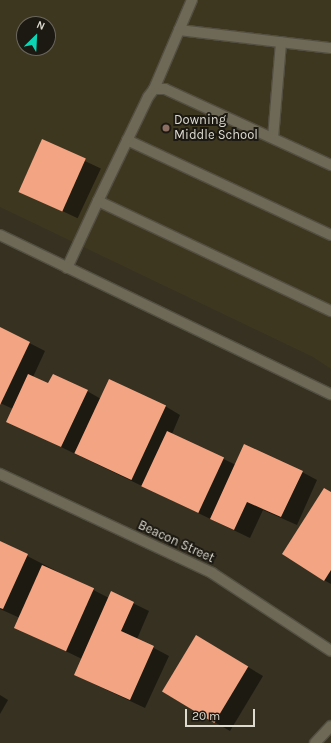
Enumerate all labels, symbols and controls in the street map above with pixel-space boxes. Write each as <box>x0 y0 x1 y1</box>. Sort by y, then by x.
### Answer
north arrow <box>16 16 56 56</box>
text: N <box>34 18 47 33</box>
place label: Downing Middle School <box>174 113 258 144</box>
marker: Downing Middle School <box>161 123 171 133</box>
street label: Beacon Street <box>135 518 217 566</box>
scale bar <box>187 701 257 727</box>
text: 20 m <box>192 709 220 723</box>

